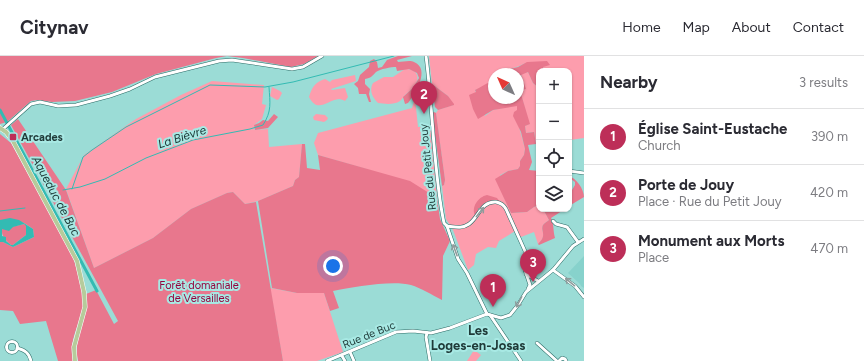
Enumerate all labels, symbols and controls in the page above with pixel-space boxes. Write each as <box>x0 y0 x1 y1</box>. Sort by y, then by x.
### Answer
text: Citynav <box>20 16 89 39</box>
text: Home <box>622 19 661 36</box>
text: Map <box>683 19 710 36</box>
text: About <box>732 19 771 36</box>
text: Contact <box>793 19 844 36</box>
north arrow <box>488 68 524 104</box>
map controls <box>536 68 572 212</box>
button: + <box>536 68 572 104</box>
text: Nearby <box>600 72 658 92</box>
text: 3 results <box>799 75 848 90</box>
pin: 2 <box>411 81 437 114</box>
button: − <box>536 104 572 140</box>
text: Église Saint-Eustache <box>638 120 787 138</box>
water label: La Bièvre <box>156 123 208 151</box>
street label: Rue du Petit Jouy <box>417 123 439 211</box>
text: 1 <box>610 129 616 144</box>
text: 390 m <box>811 129 848 144</box>
place label: Arcades <box>21 131 63 144</box>
marker: Arcades <box>8 132 18 142</box>
text: Church <box>638 138 681 153</box>
button: locate <box>536 140 572 176</box>
water label: Aqueduc de Buc <box>29 153 83 239</box>
button: layers <box>536 176 572 212</box>
text: Porte de Jouy <box>638 176 734 194</box>
text: 2 <box>609 185 617 200</box>
text: 420 m <box>810 185 848 200</box>
text: Place · Rue du Petit Jouy <box>638 194 782 209</box>
one-way arrow <box>475 206 484 217</box>
text: Monument aux Morts <box>638 232 785 250</box>
text: 3 <box>609 241 617 256</box>
text: 470 m <box>810 241 848 256</box>
one-way arrow <box>451 245 459 257</box>
pin: 3 <box>520 249 546 282</box>
text: Place <box>638 250 669 265</box>
your location <box>323 256 343 276</box>
pin: 1 <box>480 274 506 307</box>
one-way arrow <box>565 277 576 286</box>
park label: Forêt domaniale de Versailles <box>159 279 239 305</box>
one-way arrow <box>515 296 522 308</box>
street label: Rue de Buc <box>341 319 397 351</box>
district label: Les Loges-en-Josas <box>431 323 525 353</box>

